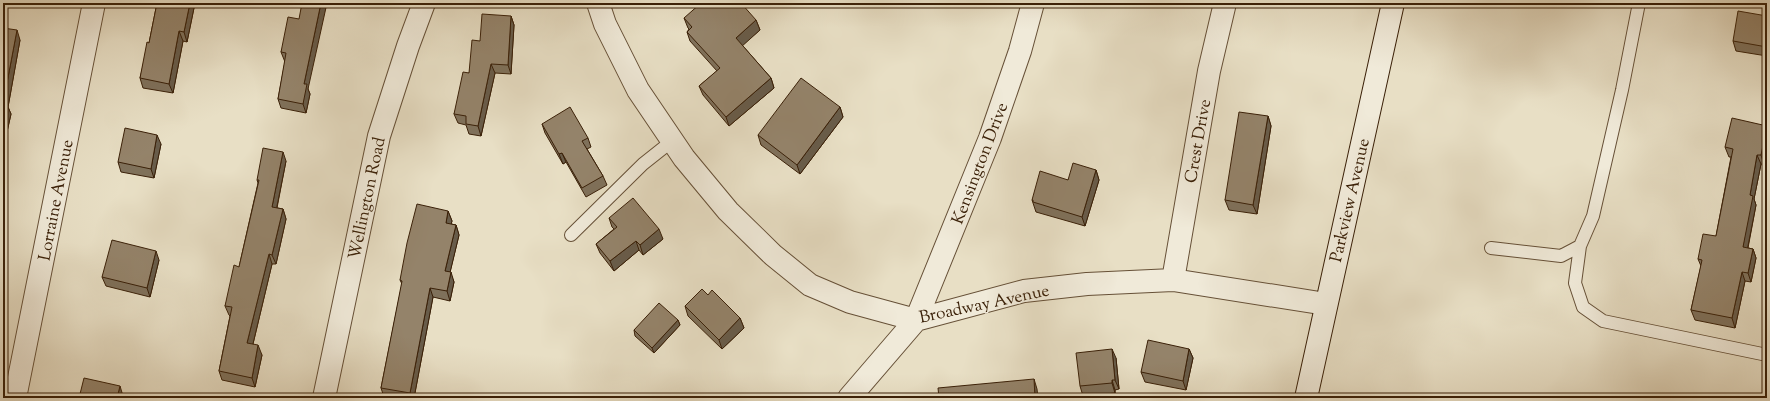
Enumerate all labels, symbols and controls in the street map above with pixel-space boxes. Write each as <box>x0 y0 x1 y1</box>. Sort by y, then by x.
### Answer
street label: Crest Drive <box>1180 97 1218 185</box>
street label: Kensington Drive <box>947 99 1015 228</box>
street label: Wellington Road <box>343 135 393 262</box>
street label: Parkview Avenue <box>1325 136 1377 265</box>
street label: Lorraine Avenue <box>33 138 81 263</box>
street label: Broadway Avenue <box>917 279 1052 330</box>

